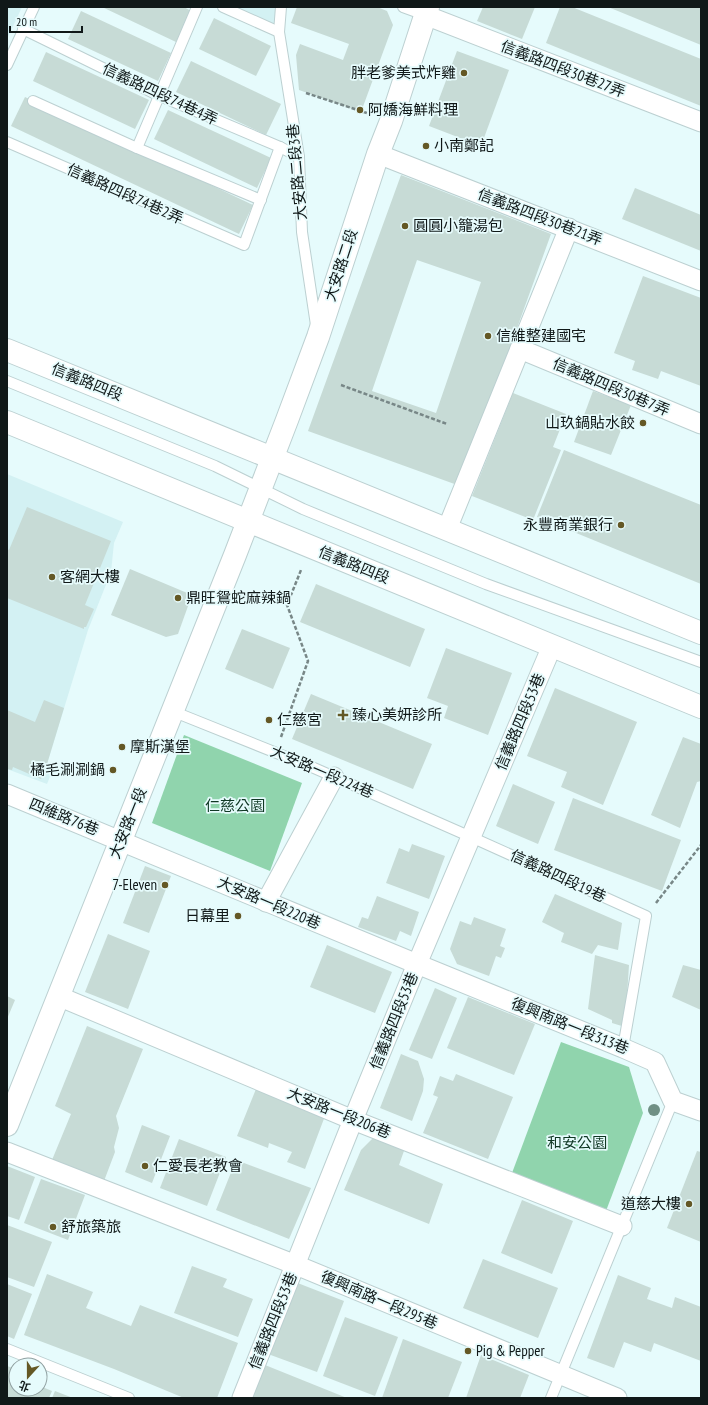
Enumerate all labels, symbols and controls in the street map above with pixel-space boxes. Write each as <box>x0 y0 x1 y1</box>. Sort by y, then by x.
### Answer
scale bar <box>10 8 82 34</box>
text: 20 m <box>16 14 37 29</box>
street label: 信義路四段30巷27弄 <box>498 36 628 101</box>
street label: 信義路四段74巷4弄 <box>99 58 221 129</box>
place label: 胖老爹美式炸雞 <box>351 63 456 82</box>
marker: 胖老爹美式炸雞 <box>459 68 469 78</box>
place label: 阿嬌海鮮料理 <box>368 100 458 119</box>
marker: 阿嬌海鮮料理 <box>355 105 365 115</box>
street label: 大安路二段3巷 <box>283 123 310 221</box>
place label: 小南鄭記 <box>434 136 494 155</box>
marker: 小南鄭記 <box>421 141 431 151</box>
street label: 信義路四段74巷2弄 <box>64 159 186 228</box>
street label: 信義路四段30巷21弄 <box>475 184 605 249</box>
place label: 圓圓小籠湯包 <box>413 216 503 235</box>
marker: 圓圓小籠湯包 <box>400 221 410 231</box>
street label: 大安路二段 <box>320 226 361 303</box>
place label: 信維整建國宅 <box>496 326 586 345</box>
marker: 信維整建國宅 <box>483 331 493 341</box>
street label: 信義路四段30巷7弄 <box>550 353 673 420</box>
street label: 信義路四段 <box>49 359 126 404</box>
place label: 山玖鍋貼水餃 <box>545 413 635 432</box>
marker: 山玖鍋貼水餃 <box>638 418 648 428</box>
place label: 永豐商業銀行 <box>523 515 613 534</box>
marker: 永豐商業銀行 <box>616 520 626 530</box>
street label: 信義路四段 <box>316 542 393 587</box>
place label: 客網大樓 <box>60 567 120 586</box>
marker: 客網大樓 <box>47 572 57 582</box>
place label: 鼎旺鴛蛇麻辣鍋 <box>186 588 291 607</box>
marker: 鼎旺鴛蛇麻辣鍋 <box>173 593 183 603</box>
street label: 信義路四段53巷 <box>491 670 549 773</box>
place label: 臻心美妍診所 <box>352 705 442 724</box>
marker: 臻心美妍診所 <box>337 709 349 721</box>
place label: 仁慈宮 <box>277 710 322 729</box>
marker: 仁慈宮 <box>264 715 274 725</box>
place label: 摩斯漢堡 <box>130 737 190 756</box>
street label: 大安路一段224巷 <box>268 741 377 802</box>
marker: 摩斯漢堡 <box>117 742 127 752</box>
place label: 橘毛涮涮鍋 <box>30 760 105 779</box>
marker: 橘毛涮涮鍋 <box>108 765 118 775</box>
street label: 大安路一段 <box>105 784 150 861</box>
street label: 四維路76巷 <box>27 794 102 839</box>
park label: 仁慈公園 <box>205 796 265 815</box>
street label: 信義路四段19巷 <box>507 845 609 906</box>
street label: 大安路一段220巷 <box>215 872 324 933</box>
place label: 7-Eleven <box>112 875 157 894</box>
marker: 7-Eleven <box>160 880 170 890</box>
place label: 日幕里 <box>185 906 230 925</box>
marker: 日幕里 <box>233 911 243 921</box>
street label: 信義路四段53巷 <box>365 969 422 1072</box>
street label: 復興南路一段313巷 <box>509 993 632 1058</box>
street label: 大安路一段206巷 <box>285 1083 394 1142</box>
park label: 和安公園 <box>547 1133 607 1152</box>
place label: 仁愛長老教會 <box>153 1156 243 1175</box>
marker: 仁愛長老教會 <box>140 1161 150 1171</box>
place label: 道慈大樓 <box>621 1194 681 1213</box>
marker: 道慈大樓 <box>684 1199 694 1209</box>
place label: 舒旅築旅 <box>61 1217 121 1236</box>
marker: 舒旅築旅 <box>48 1222 58 1232</box>
street label: 復興南路一段295巷 <box>318 1266 441 1333</box>
street label: 信義路四段53巷 <box>244 1269 301 1372</box>
place label: Pig & Pepper <box>476 1341 545 1360</box>
marker: Pig & Pepper <box>463 1346 473 1356</box>
north arrow <box>8 1357 48 1397</box>
text: 北 <box>17 1378 32 1395</box>

